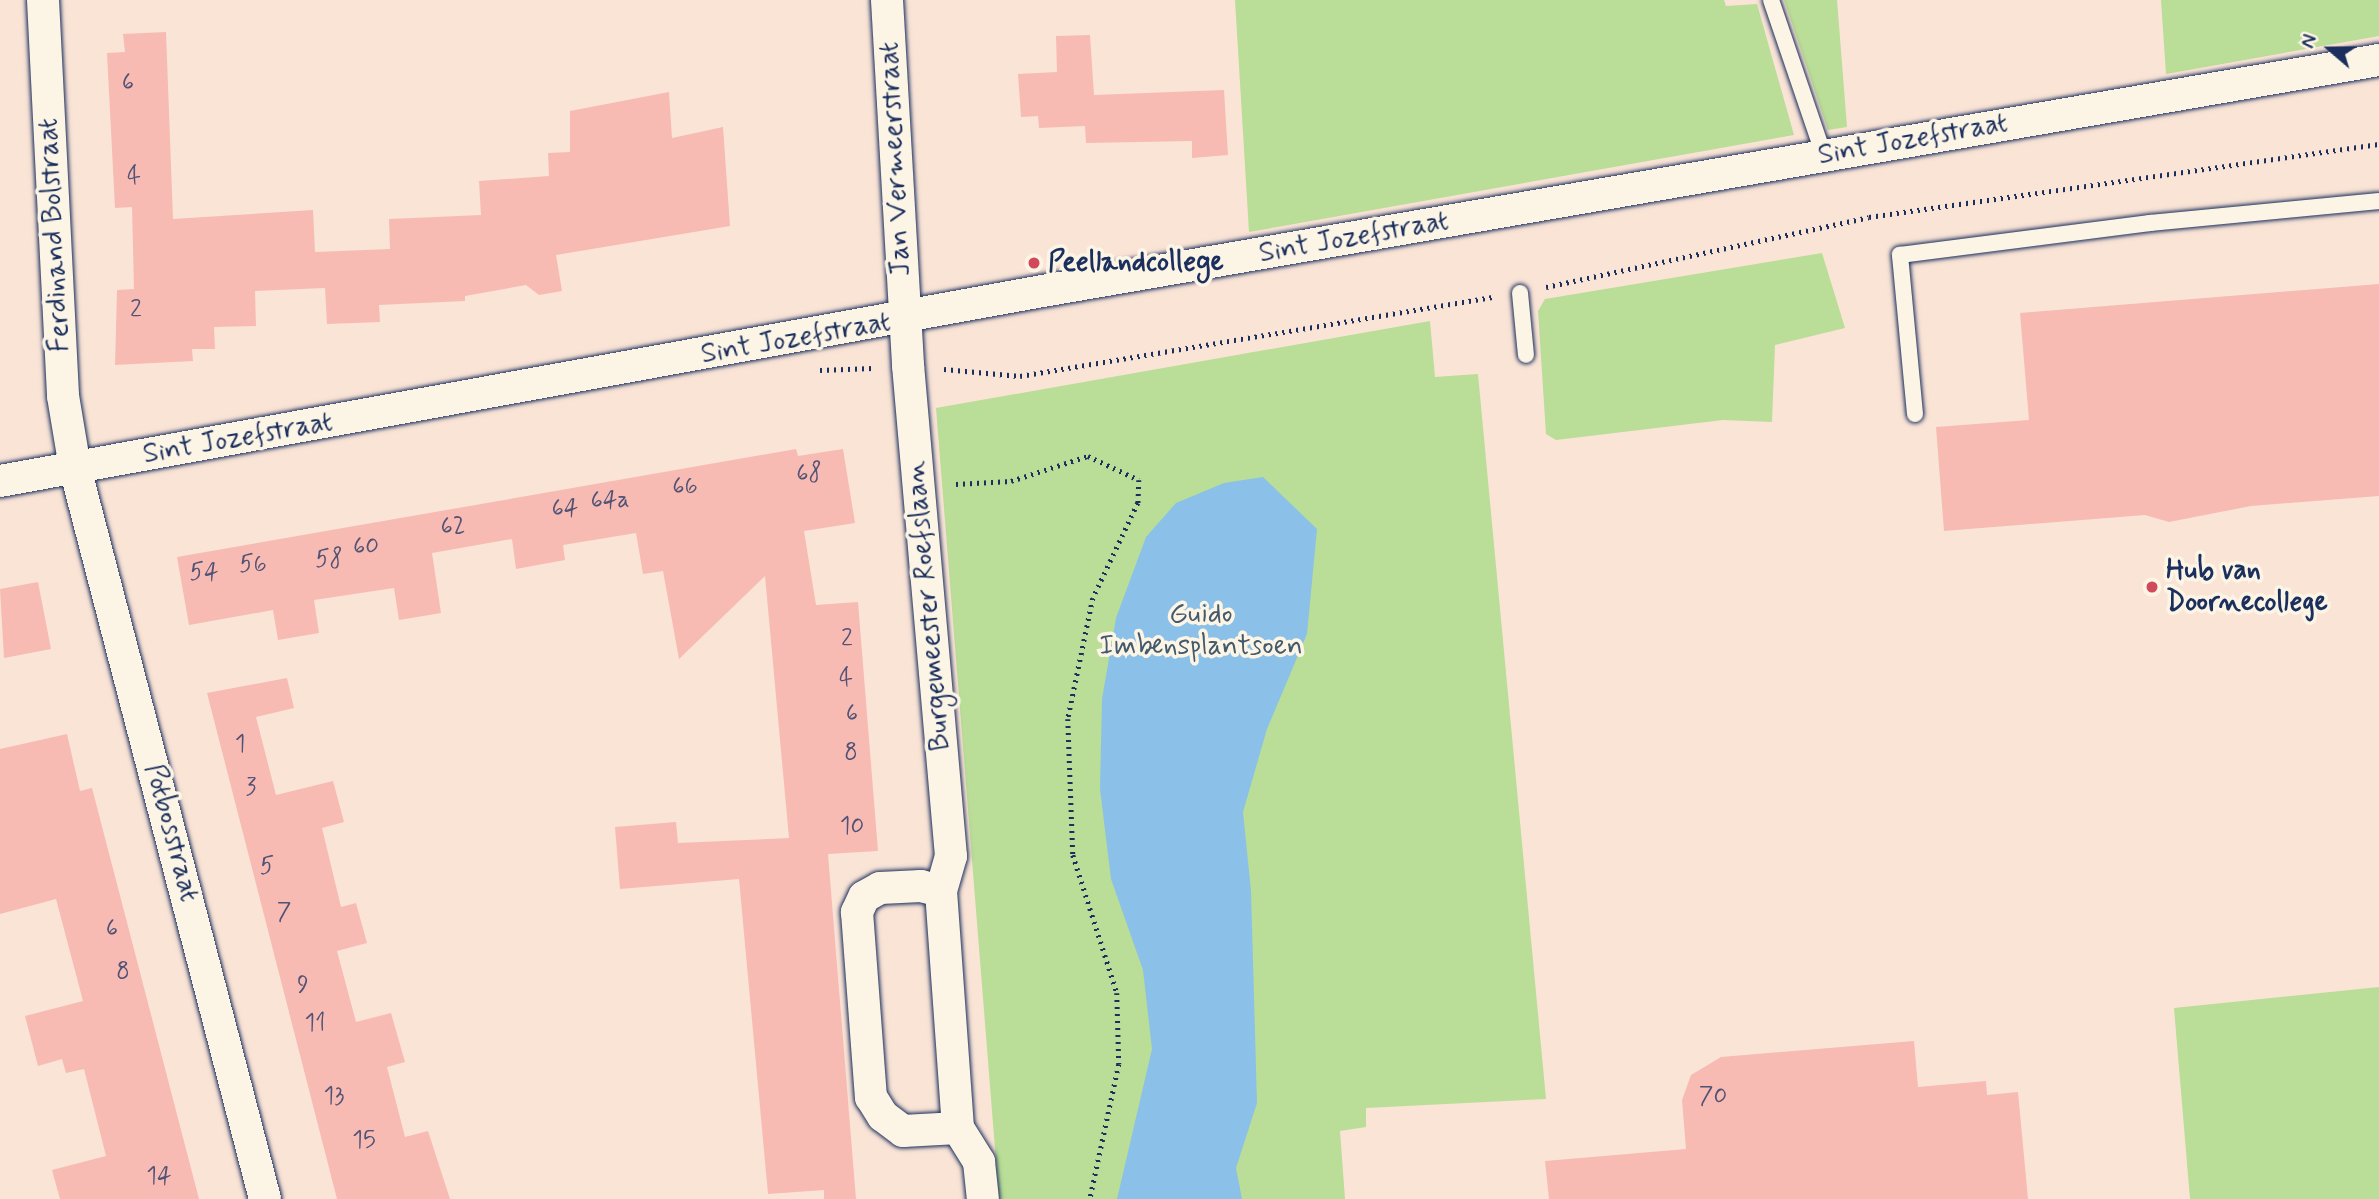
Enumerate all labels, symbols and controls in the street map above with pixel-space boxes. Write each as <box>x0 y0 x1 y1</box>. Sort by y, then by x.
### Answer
north arrow <box>2295 14 2365 84</box>
text: N <box>2296 31 2324 52</box>
street label: Jan Vermeerstraat <box>873 42 919 276</box>
house number: 6 <box>122 69 134 97</box>
street label: Sint Jozefstraat <box>1816 107 2010 173</box>
street label: Ferdinand Bolstraat <box>32 117 78 353</box>
house number: 4 <box>127 163 141 191</box>
street label: Sint Jozefstraat <box>1257 205 1451 271</box>
place label: Peellandcollege <box>1048 246 1224 280</box>
marker: Peellandcollege <box>1026 255 1042 271</box>
house number: 2 <box>130 296 142 324</box>
street label: Sint Jozefstraat <box>699 306 893 372</box>
street label: Sint Jozefstraat <box>141 406 335 472</box>
house number: 68 <box>796 460 822 488</box>
street label: Burgemeester Roefslaan <box>900 461 958 751</box>
house number: 66 <box>672 473 698 501</box>
house number: 64a <box>590 487 630 515</box>
house number: 64 <box>552 495 578 523</box>
house number: 62 <box>441 513 465 541</box>
house number: 60 <box>353 533 379 561</box>
house number: 58 <box>315 546 343 574</box>
house number: 56 <box>239 551 267 579</box>
place label: Hub van Doornecollege <box>2166 554 2328 620</box>
house number: 54 <box>190 559 218 587</box>
marker: Hub van Doornecollege <box>2144 579 2160 595</box>
park label: Guido Imbensplantsoen <box>1099 598 1303 664</box>
house number: 2 <box>841 625 853 653</box>
house number: 4 <box>839 665 853 693</box>
house number: 6 <box>846 700 858 728</box>
house number: 1 <box>235 731 245 759</box>
house number: 8 <box>844 739 858 767</box>
street label: Potbosstraat <box>136 760 206 906</box>
house number: 3 <box>246 774 256 802</box>
house number: 10 <box>840 813 864 841</box>
house number: 5 <box>260 853 274 881</box>
house number: 7 <box>277 899 291 927</box>
house number: 6 <box>106 915 118 943</box>
house number: 8 <box>116 958 130 986</box>
house number: 9 <box>297 972 309 1000</box>
house number: 11 <box>304 1010 326 1038</box>
house number: 13 <box>324 1083 344 1111</box>
house number: 70 <box>1699 1083 1727 1111</box>
house number: 15 <box>352 1127 376 1155</box>
house number: 14 <box>146 1163 172 1191</box>

